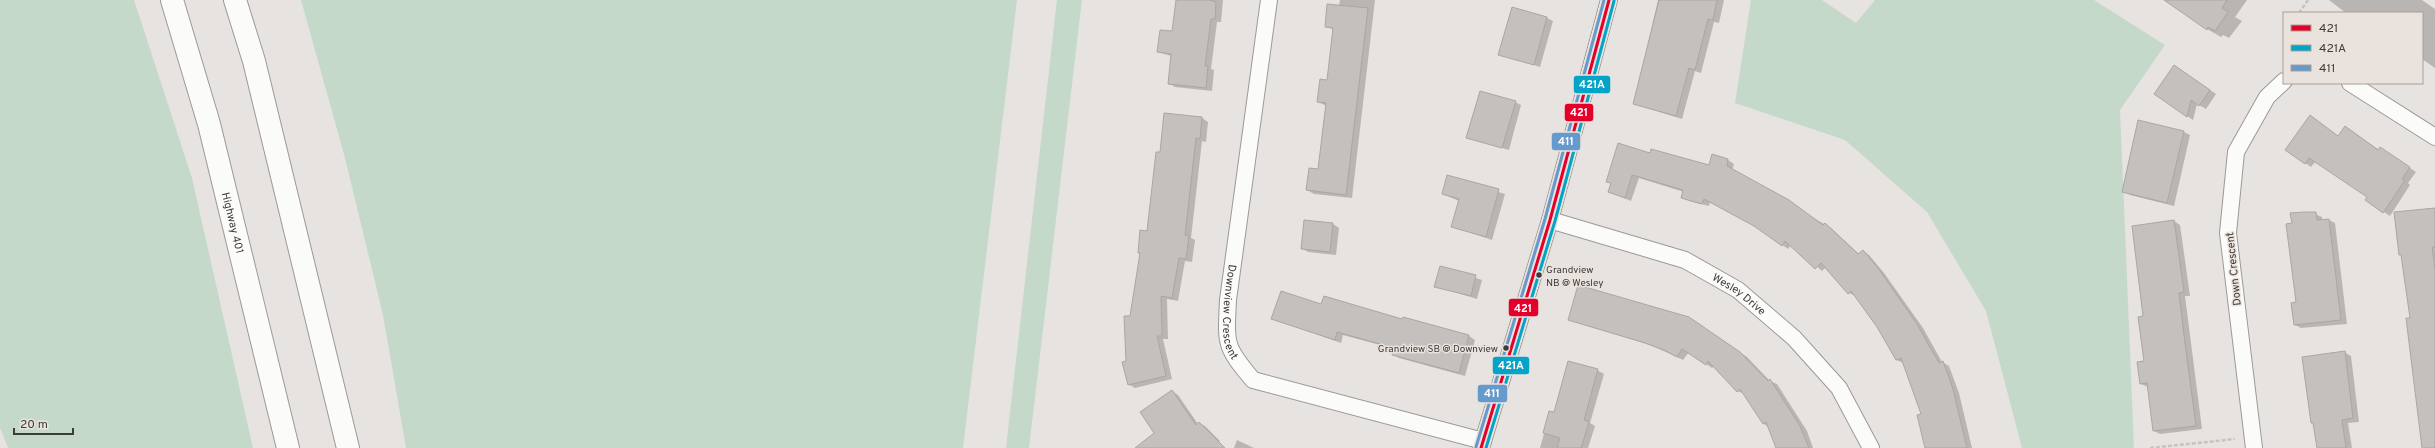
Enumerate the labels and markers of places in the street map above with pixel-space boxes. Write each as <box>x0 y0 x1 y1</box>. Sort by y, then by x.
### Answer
place label: Grandview NB @ Wesley <box>1546 264 1603 290</box>
marker: Grandview NB @ Wesley <box>1534 270 1544 280</box>
place label: Grandview SB @ Downview <box>1378 343 1498 356</box>
marker: Grandview SB @ Downview <box>1501 343 1511 353</box>

